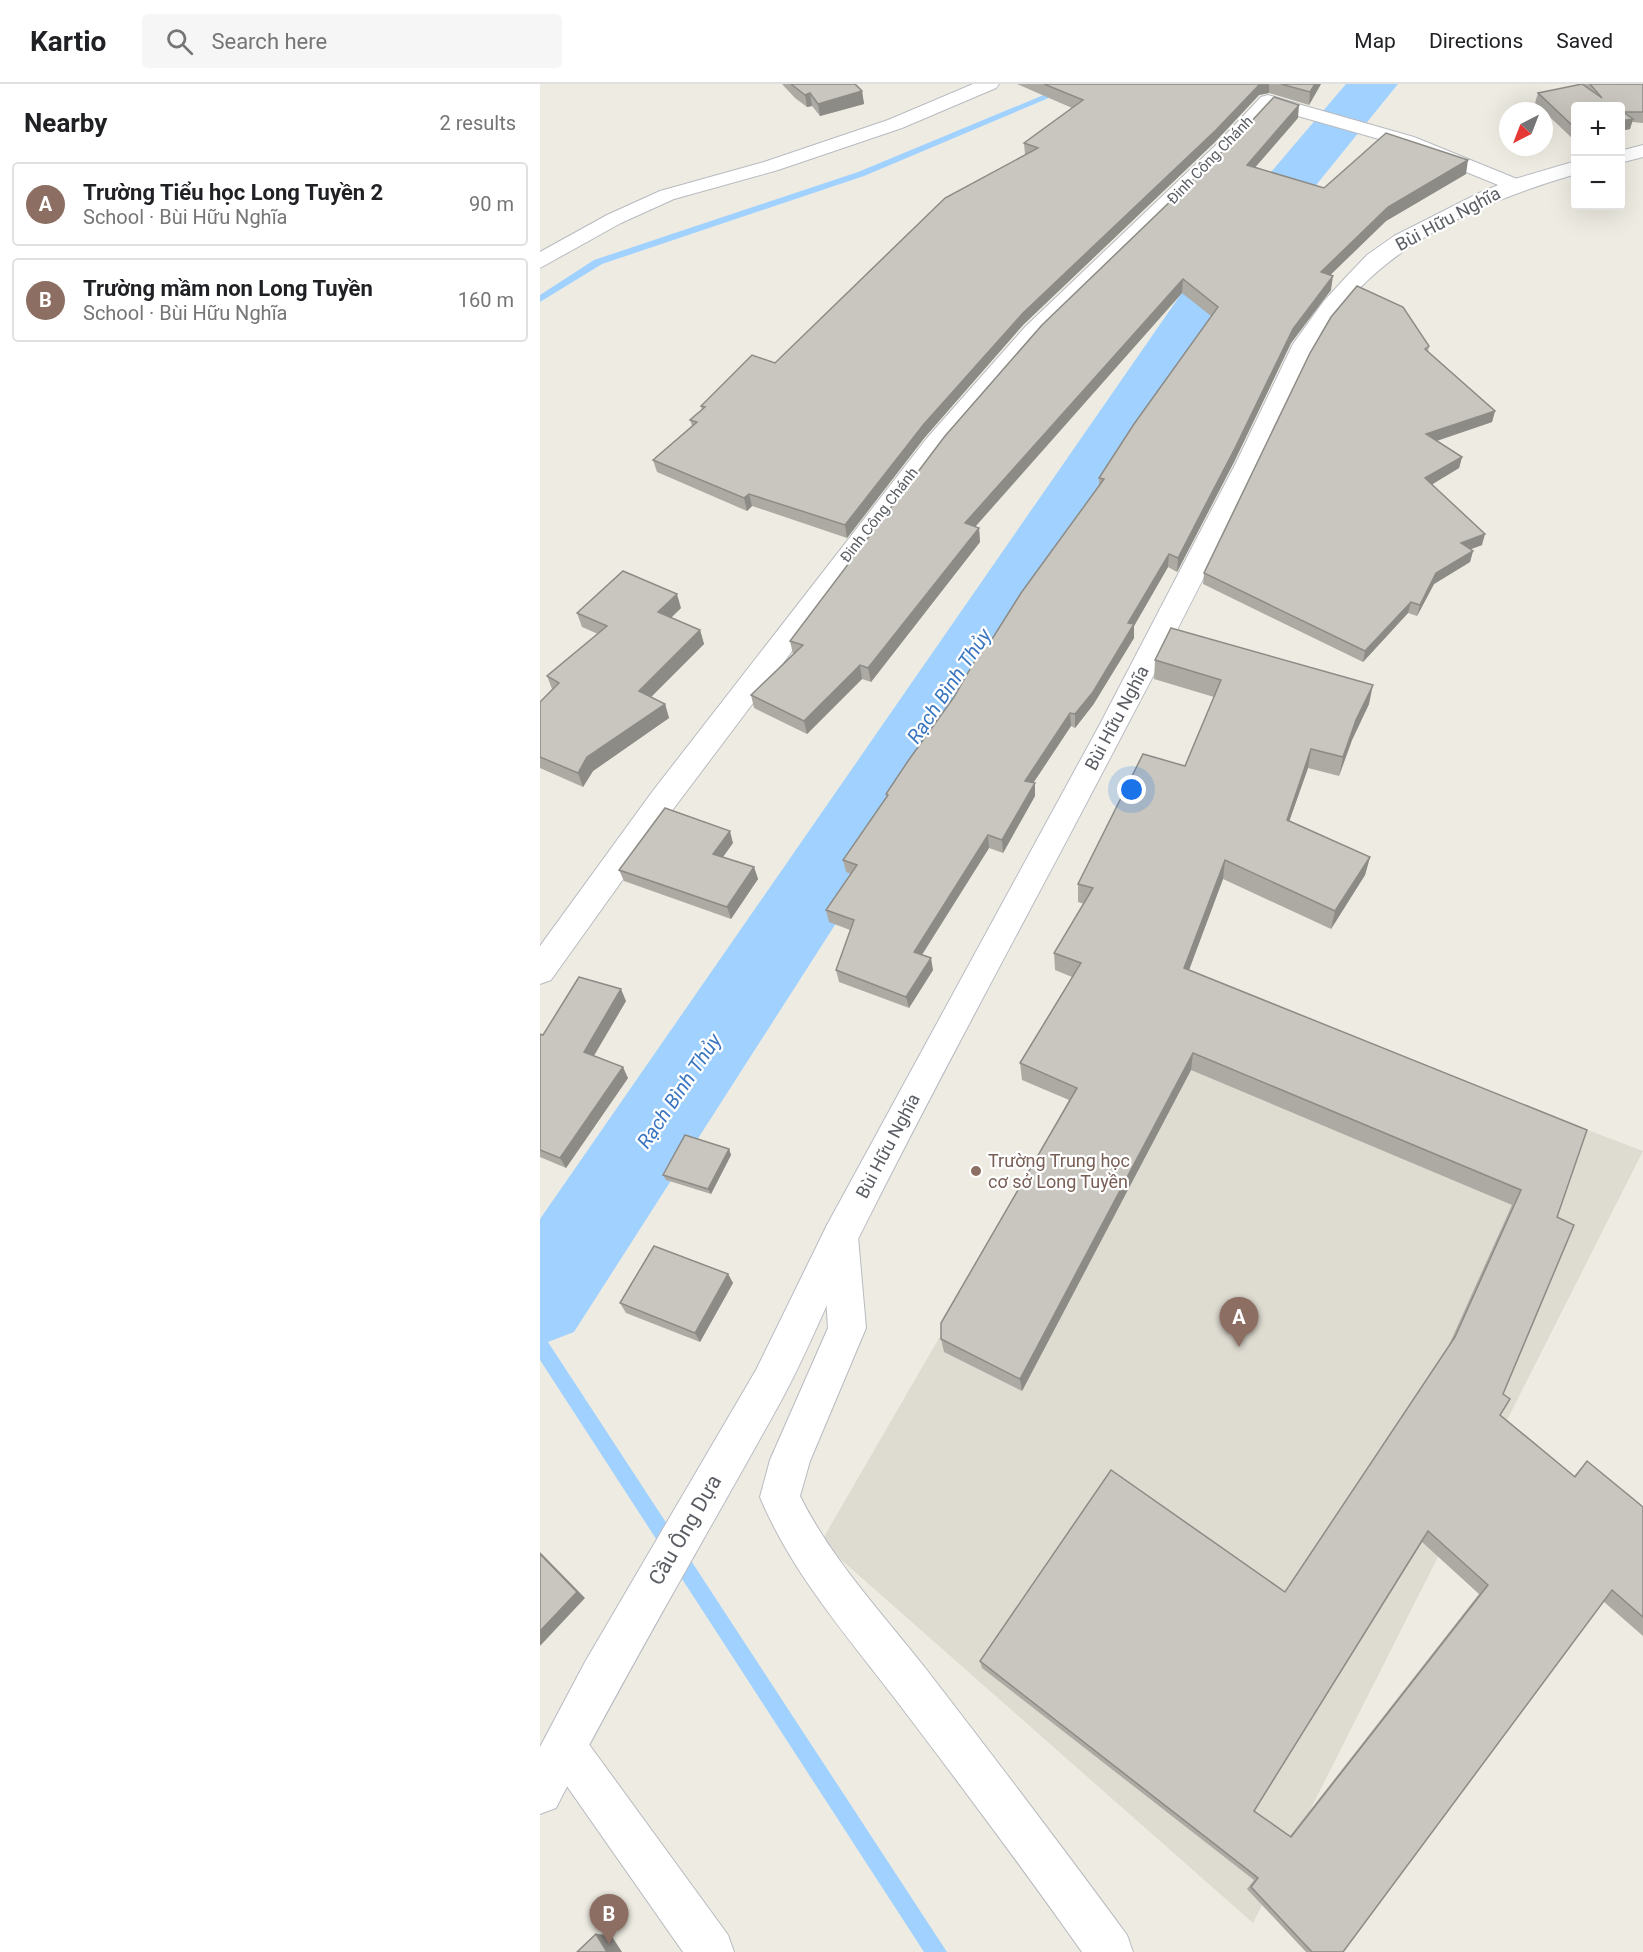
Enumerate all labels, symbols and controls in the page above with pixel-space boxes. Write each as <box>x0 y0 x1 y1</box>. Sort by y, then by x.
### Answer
search box <box>142 14 562 68</box>
text: Kartio <box>30 25 106 58</box>
icon: search <box>163 25 196 58</box>
text: Search here <box>211 29 327 54</box>
text: Map <box>1354 29 1396 53</box>
text: Directions <box>1429 29 1523 53</box>
text: Saved <box>1556 29 1613 53</box>
north arrow <box>1499 102 1553 156</box>
map controls <box>1571 102 1625 210</box>
button: + <box>1571 102 1625 156</box>
text: Nearby <box>24 108 107 138</box>
text: 2 results <box>440 111 516 135</box>
street label: Đinh Công Chánh <box>1163 112 1257 208</box>
button: − <box>1571 156 1625 210</box>
text: Trường Tiểu học Long Tuyền 2 <box>83 180 383 205</box>
street label: Bùi Hữu Nghĩa <box>1392 182 1504 255</box>
text: A <box>39 192 52 216</box>
text: 90 m <box>469 192 514 216</box>
text: School · Bùi Hữu Nghĩa <box>83 205 287 229</box>
text: Trường mầm non Long Tuyền <box>83 276 373 301</box>
text: B <box>39 288 52 312</box>
text: 160 m <box>458 288 514 312</box>
text: School · Bùi Hữu Nghĩa <box>83 301 287 325</box>
street label: Đinh Công Chánh <box>836 464 922 566</box>
water label: Rạch Bình Thủy <box>902 623 997 748</box>
street label: Bùi Hữu Nghĩa <box>1080 662 1153 774</box>
your location <box>1117 775 1146 804</box>
water label: Rạch Bình Thủy <box>632 1028 727 1153</box>
street label: Bùi Hữu Nghĩa <box>851 1090 924 1202</box>
place label: Trường Trung học cơ sở Long Tuyền <box>988 1150 1130 1192</box>
marker: Trường Trung học cơ sở Long Tuyền <box>969 1164 983 1178</box>
pin: A <box>1220 1298 1258 1347</box>
street label: Cầu Ông Dựa <box>644 1471 726 1589</box>
pin: B <box>590 1894 628 1944</box>

